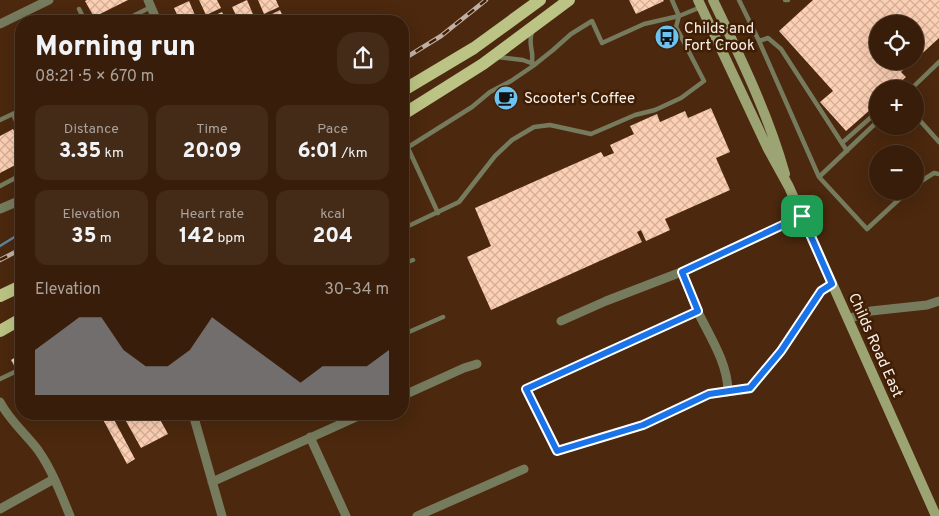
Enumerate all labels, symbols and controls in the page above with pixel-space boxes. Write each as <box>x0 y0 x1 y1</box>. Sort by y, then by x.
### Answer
map controls <box>869 15 924 200</box>
button: locate <box>869 15 924 70</box>
place label: Childs and Fort Crook <box>684 20 755 56</box>
bus stop icon: Childs and Fort Crook <box>654 24 680 50</box>
text: Morning run <box>35 30 196 66</box>
button: share <box>337 32 389 84</box>
text: 08:21 · 5 × 670 m <box>35 67 154 87</box>
button: + <box>869 80 924 135</box>
cafe icon: Scooter's Coffee <box>493 85 519 111</box>
place label: Scooter's Coffee <box>524 90 635 109</box>
text: Distance <box>64 121 119 138</box>
text: Time <box>196 121 228 138</box>
text: Pace <box>317 121 348 138</box>
text: 3.35 <box>59 138 101 165</box>
text: 20:09 <box>183 138 241 165</box>
text: 6:01 <box>298 138 338 165</box>
text: km <box>101 145 124 162</box>
text: /km <box>338 145 368 162</box>
button: − <box>869 145 924 200</box>
pin <box>781 195 823 237</box>
icon: arrive <box>788 202 816 230</box>
text: Elevation <box>63 206 120 223</box>
text: Heart rate <box>180 206 244 223</box>
text: kcal <box>320 206 345 223</box>
text: 35 <box>71 223 96 250</box>
text: 142 <box>179 223 214 250</box>
text: 204 <box>312 223 353 250</box>
text: m <box>96 230 112 247</box>
text: bpm <box>214 230 245 247</box>
text: Elevation <box>35 280 101 300</box>
text: 30–34 m <box>324 280 389 300</box>
street label: Childs Road East <box>843 290 906 401</box>

